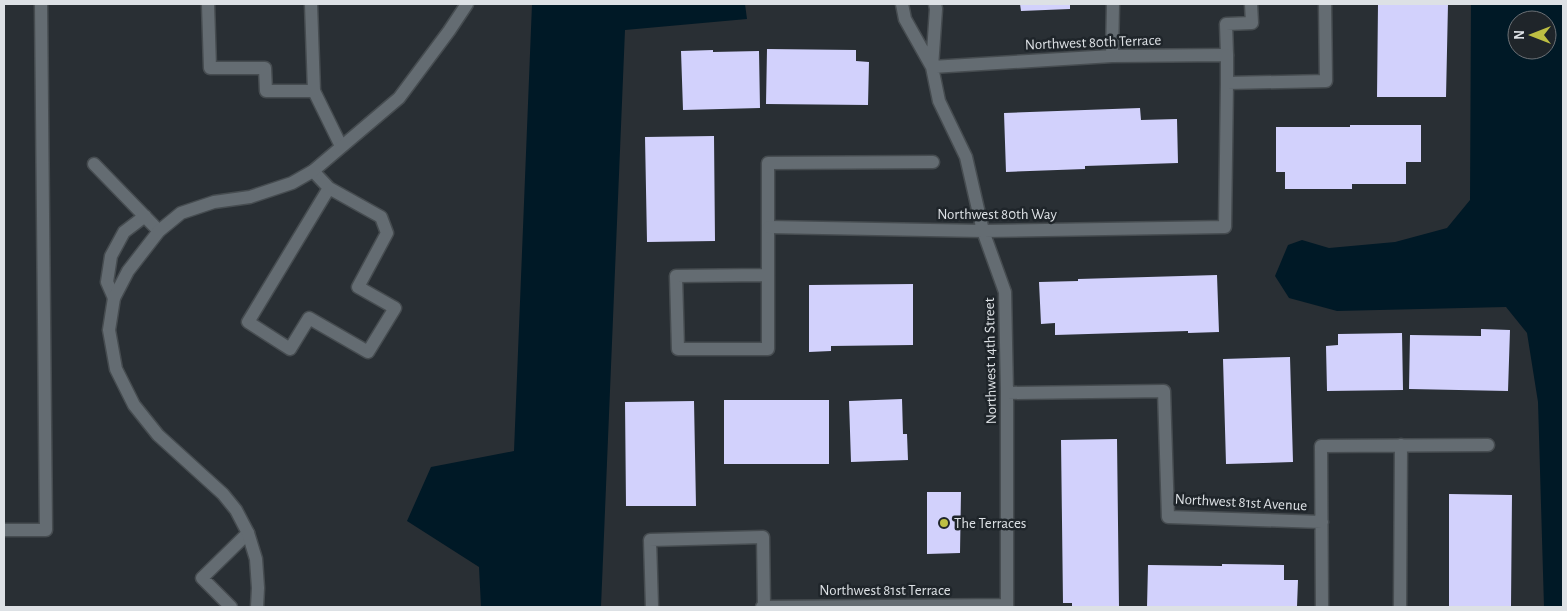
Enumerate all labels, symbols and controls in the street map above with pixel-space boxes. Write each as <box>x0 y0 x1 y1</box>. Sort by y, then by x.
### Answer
north arrow <box>1507 10 1557 60</box>
text: N <box>1513 30 1527 40</box>
street label: Northwest 80th Terrace <box>1025 33 1162 52</box>
street label: Northwest 80th Way <box>937 207 1057 222</box>
street label: Northwest 14th Street <box>982 297 999 424</box>
street label: Northwest 81st Avenue <box>1174 492 1308 513</box>
place label: The Terraces <box>954 516 1026 531</box>
marker: The Terraces <box>938 517 950 529</box>
street label: Northwest 81st Terrace <box>819 583 951 598</box>

